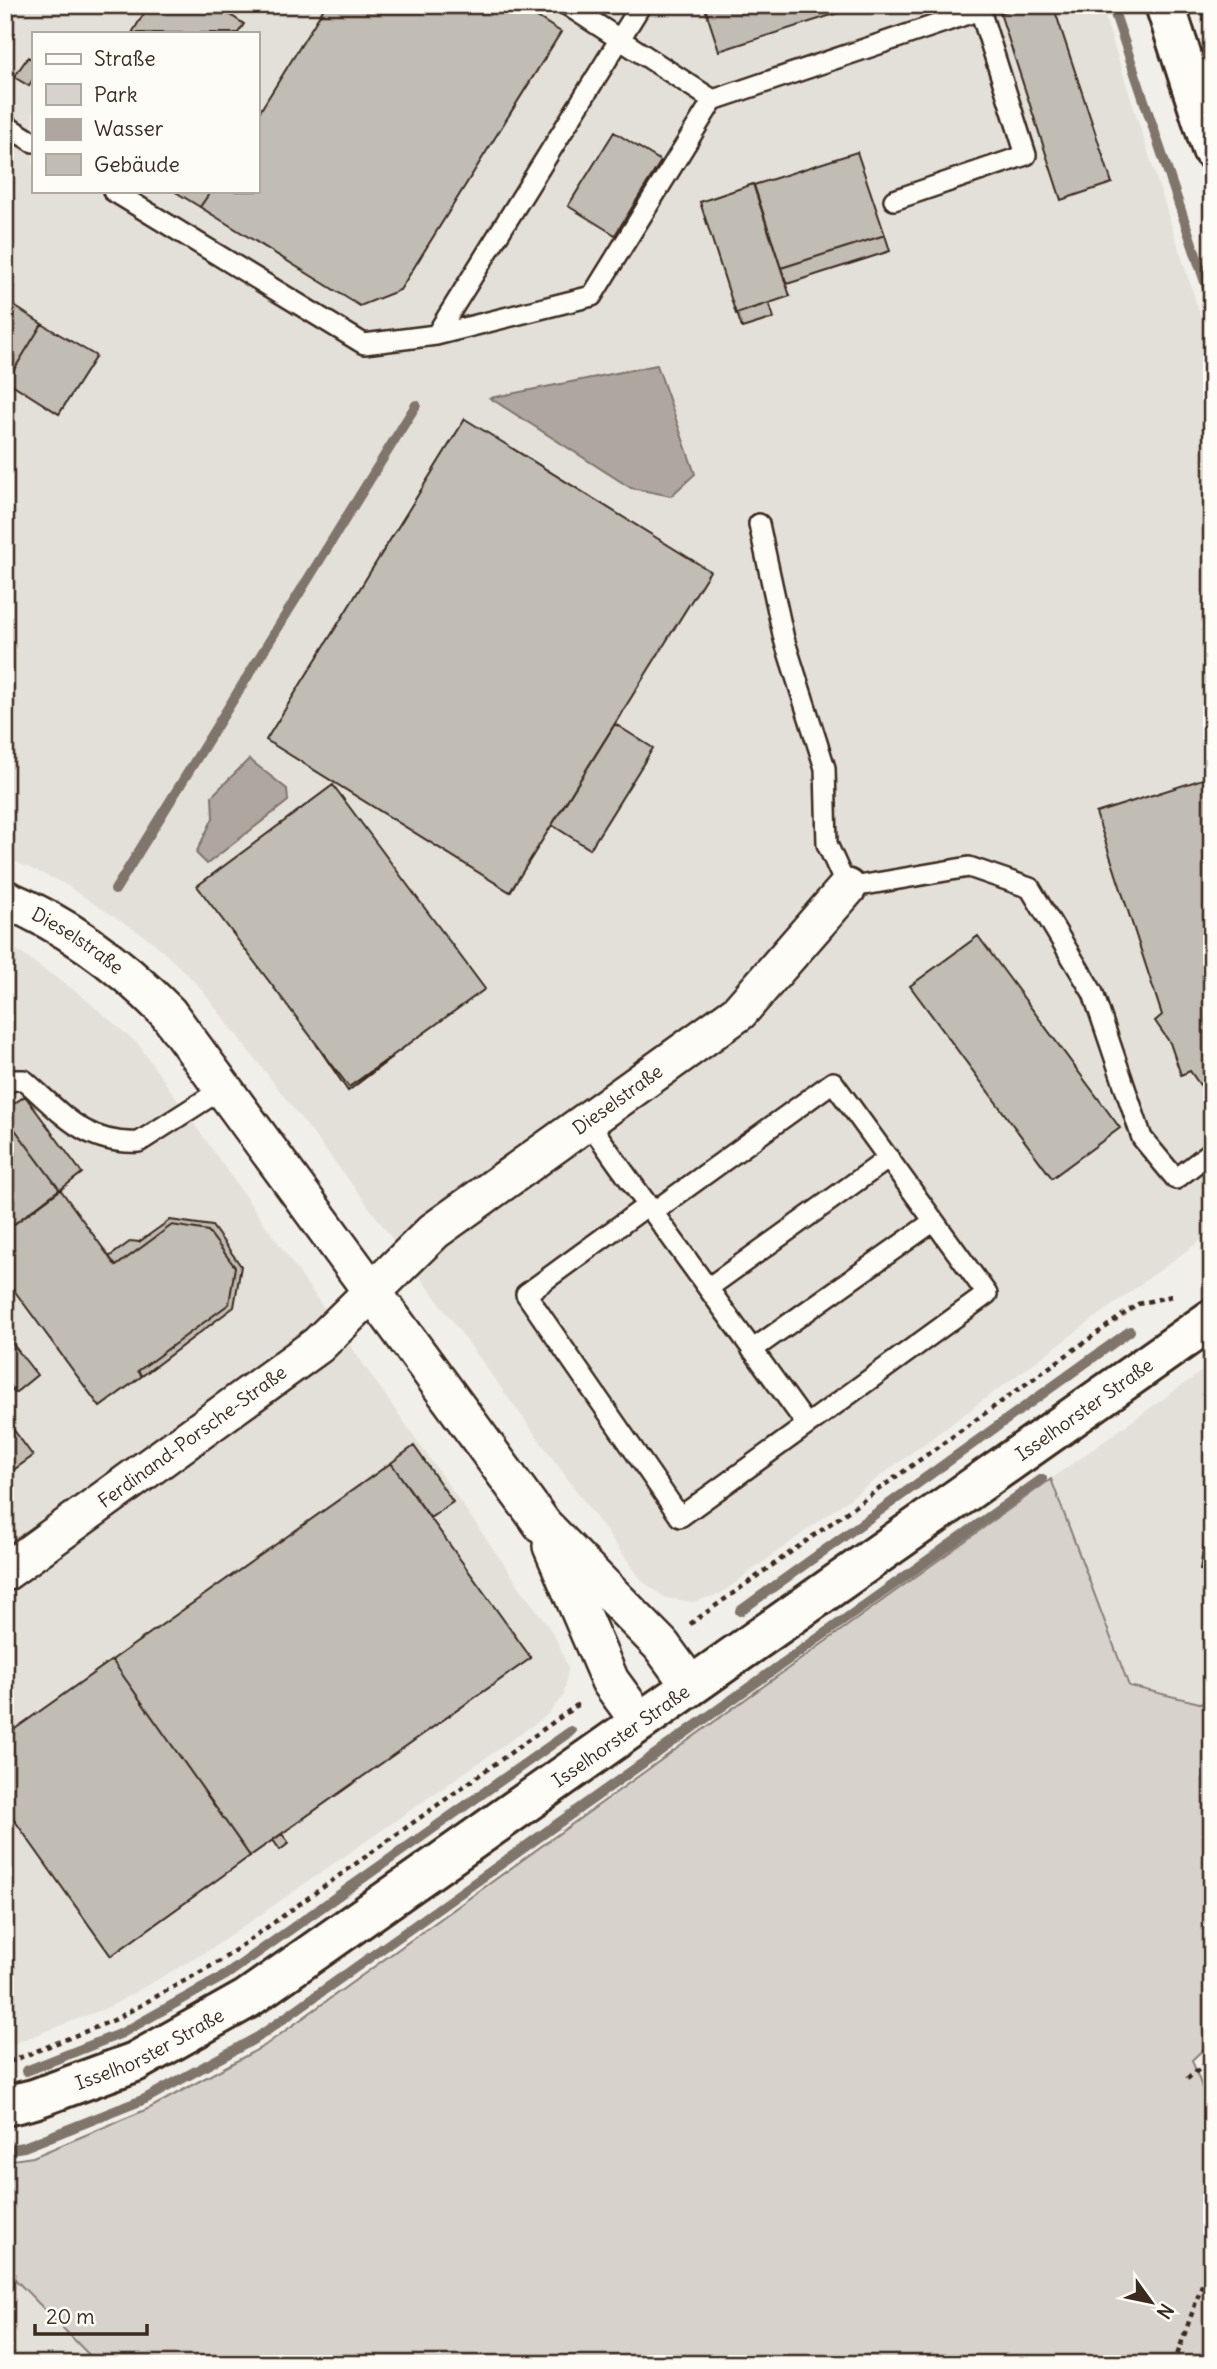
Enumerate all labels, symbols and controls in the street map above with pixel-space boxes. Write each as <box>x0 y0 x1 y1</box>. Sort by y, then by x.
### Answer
legend <box>32 32 259 192</box>
text: Straße <box>94 45 155 72</box>
text: Park <box>94 81 137 108</box>
text: Wasser <box>94 115 164 142</box>
text: Gebäude <box>94 151 180 178</box>
street label: Dieselstraße <box>28 901 129 979</box>
street label: Dieselstraße <box>568 1059 667 1140</box>
street label: Isselhorster Straße <box>1011 1352 1158 1466</box>
street label: Ferdinand-Porsche-Straße <box>93 1360 291 1513</box>
street label: Isselhorster Straße <box>547 1679 694 1792</box>
street label: Isselhorster Straße <box>72 2003 228 2095</box>
north arrow <box>1116 2268 1186 2338</box>
scale bar <box>35 2292 147 2336</box>
text: N <box>1152 2299 1179 2323</box>
text: 20 m <box>46 2303 95 2330</box>

